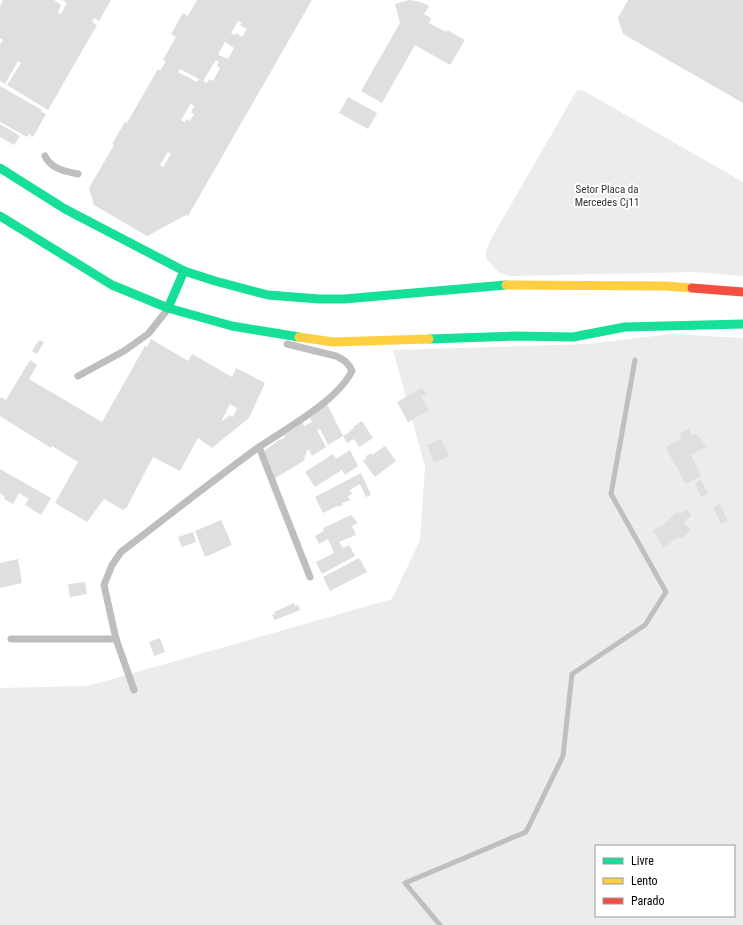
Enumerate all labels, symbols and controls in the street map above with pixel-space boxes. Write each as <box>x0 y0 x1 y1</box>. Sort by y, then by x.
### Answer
park label: Setor Placa da Mercedes Cj11 <box>575 183 639 209</box>
legend <box>595 845 735 917</box>
text: Livre <box>631 854 654 868</box>
text: Lento <box>631 874 658 888</box>
text: Parado <box>631 894 664 908</box>

